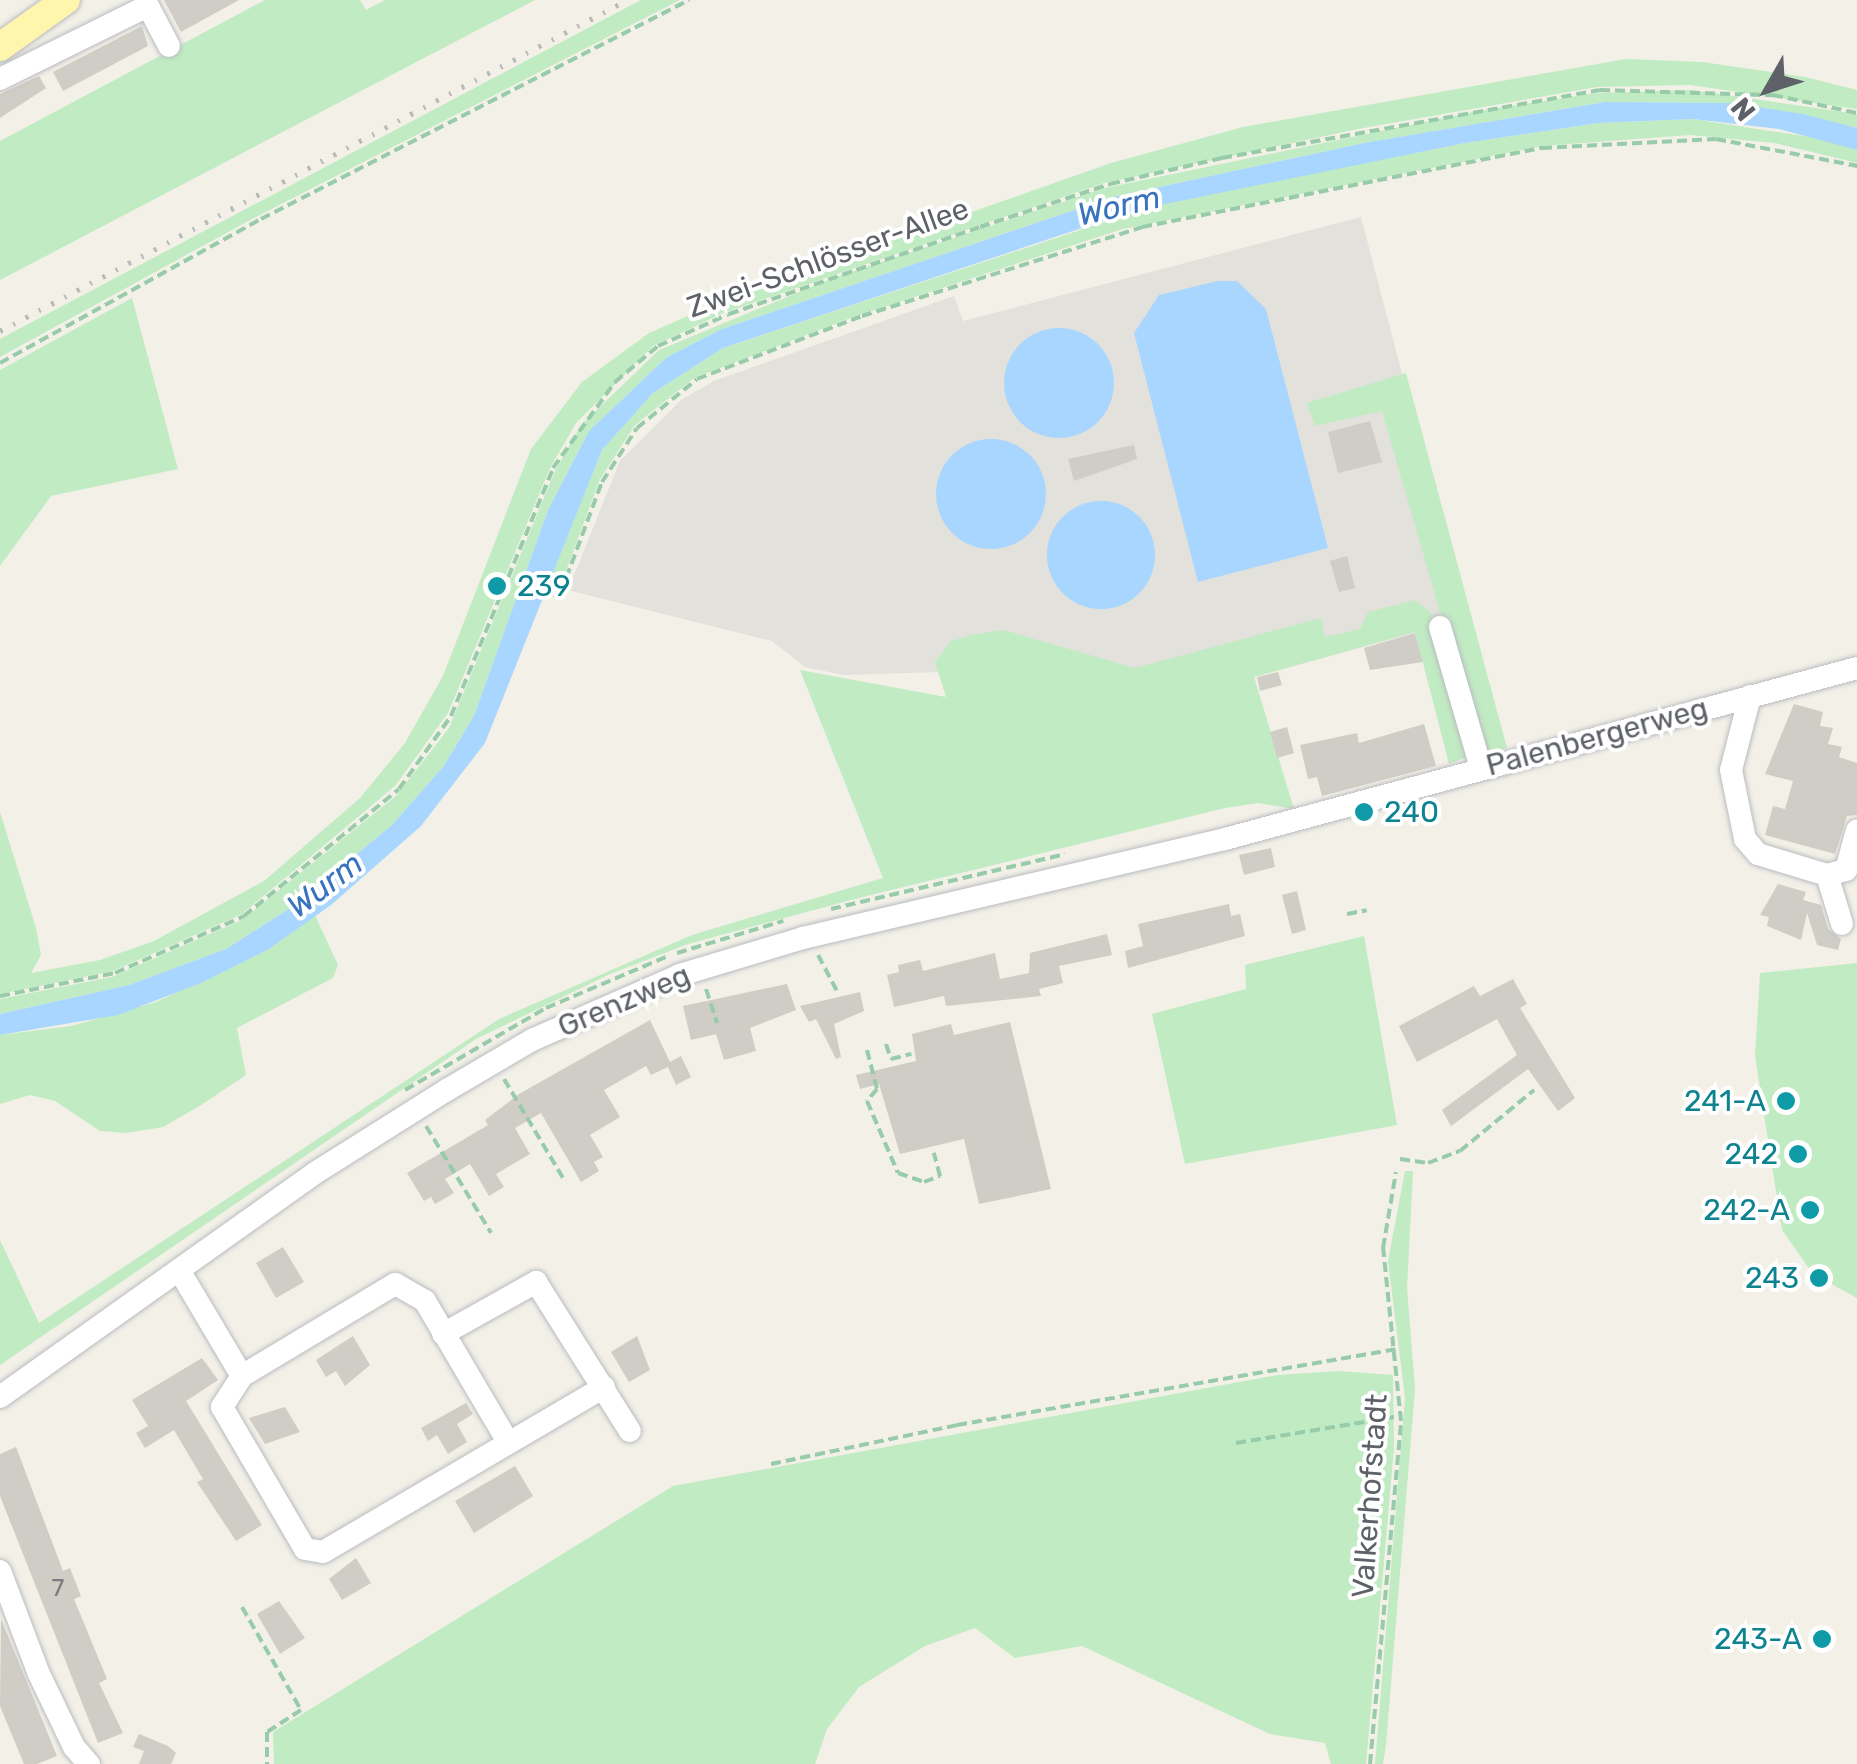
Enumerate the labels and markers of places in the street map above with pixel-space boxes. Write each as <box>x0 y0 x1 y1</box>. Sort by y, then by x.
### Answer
place label: 239 <box>517 568 570 604</box>
marker: 239 <box>486 575 508 597</box>
place label: 240 <box>1384 794 1439 830</box>
marker: 240 <box>1353 801 1375 823</box>
place label: 241-A <box>1684 1083 1766 1119</box>
marker: 241-A <box>1775 1090 1797 1112</box>
place label: 242 <box>1724 1136 1778 1172</box>
marker: 242 <box>1787 1143 1809 1165</box>
place label: 242-A <box>1703 1192 1790 1228</box>
marker: 242-A <box>1799 1199 1821 1221</box>
place label: 243 <box>1745 1260 1799 1296</box>
marker: 243 <box>1808 1267 1830 1289</box>
place label: 243-A <box>1714 1621 1802 1657</box>
marker: 243-A <box>1811 1628 1833 1650</box>

